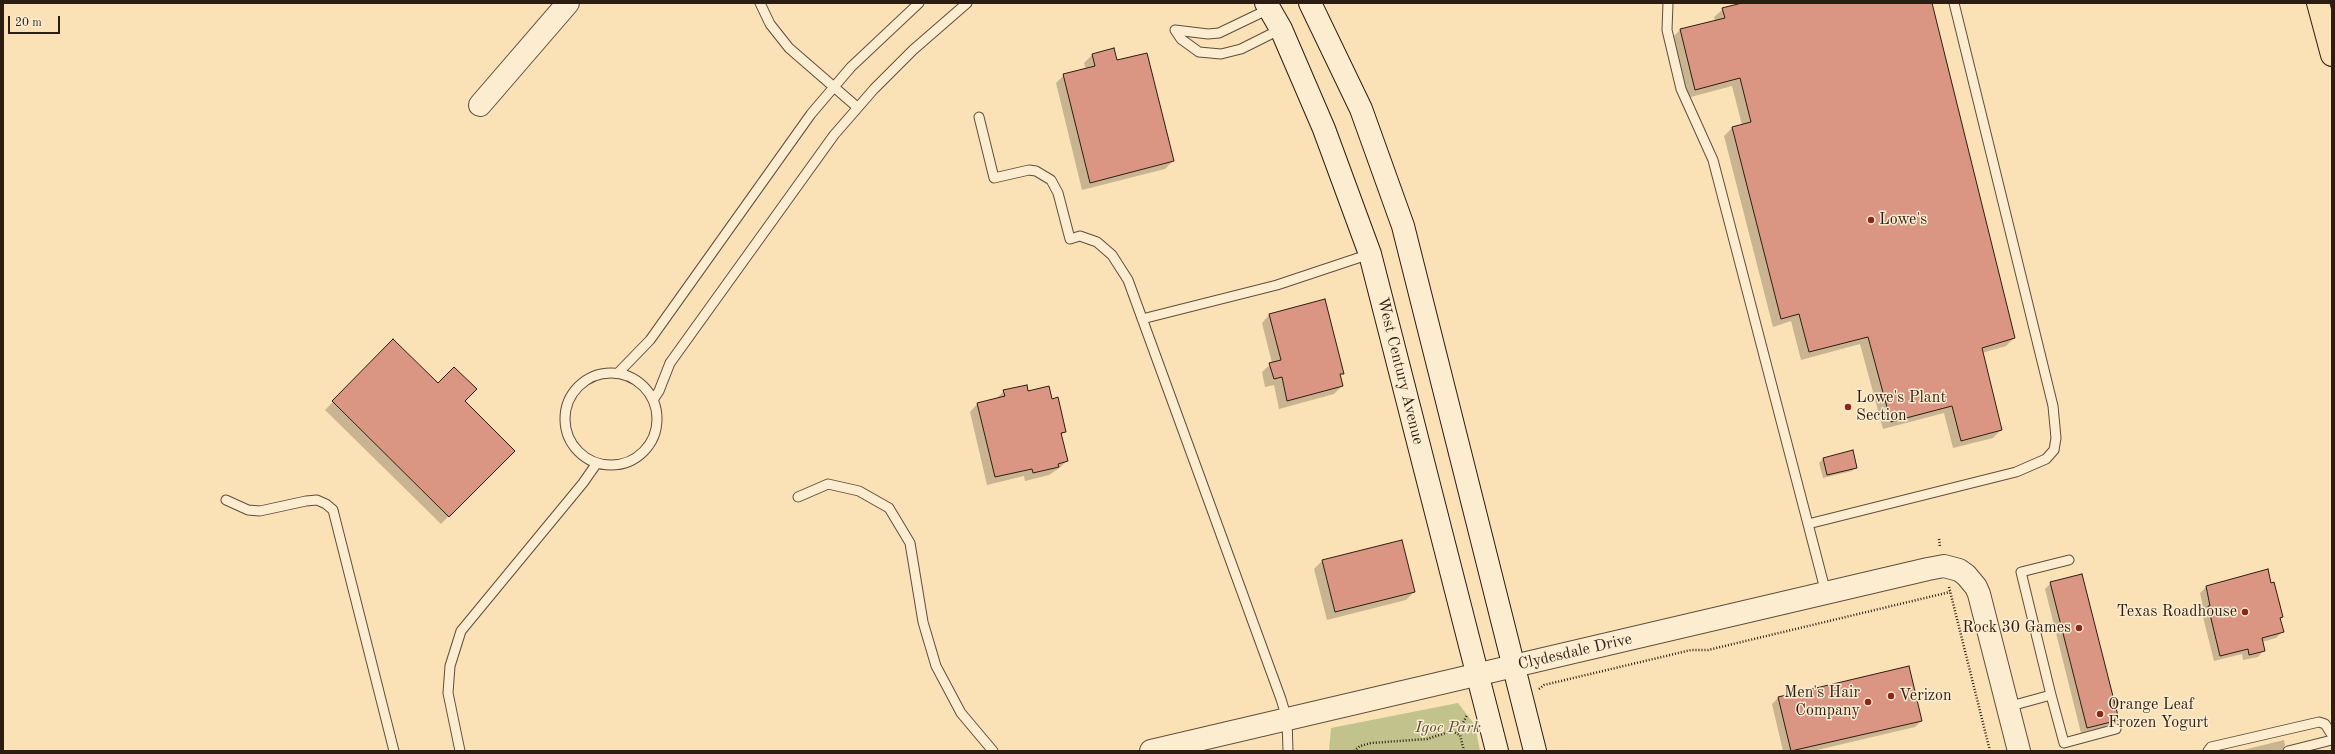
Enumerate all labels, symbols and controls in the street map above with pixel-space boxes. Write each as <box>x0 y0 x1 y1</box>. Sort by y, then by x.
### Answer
scale bar <box>10 8 62 34</box>
text: 20 m <box>15 17 42 29</box>
place label: Lowe's <box>1879 210 1927 230</box>
marker: Lowe's <box>1866 215 1876 225</box>
street label: West Century Avenue <box>1372 295 1428 447</box>
place label: Lowe's Plant Section <box>1856 388 1946 426</box>
marker: Lowe's Plant Section <box>1843 402 1853 412</box>
place label: Texas Roadhouse <box>2117 602 2237 622</box>
marker: Texas Roadhouse <box>2240 607 2250 617</box>
place label: Rock 30 Games <box>1962 618 2071 638</box>
marker: Rock 30 Games <box>2074 623 2084 633</box>
street label: Clydesdale Drive <box>1516 630 1634 674</box>
place label: Men's Hair Company <box>1784 683 1860 721</box>
place label: Verizon <box>1899 686 1952 706</box>
marker: Verizon <box>1886 691 1896 701</box>
place label: Orange Leaf Frozen Yogurt <box>2108 695 2209 733</box>
marker: Men's Hair Company <box>1863 697 1873 707</box>
marker: Orange Leaf Frozen Yogurt <box>2095 709 2105 719</box>
park label: Igoe Park <box>1415 718 1481 738</box>

